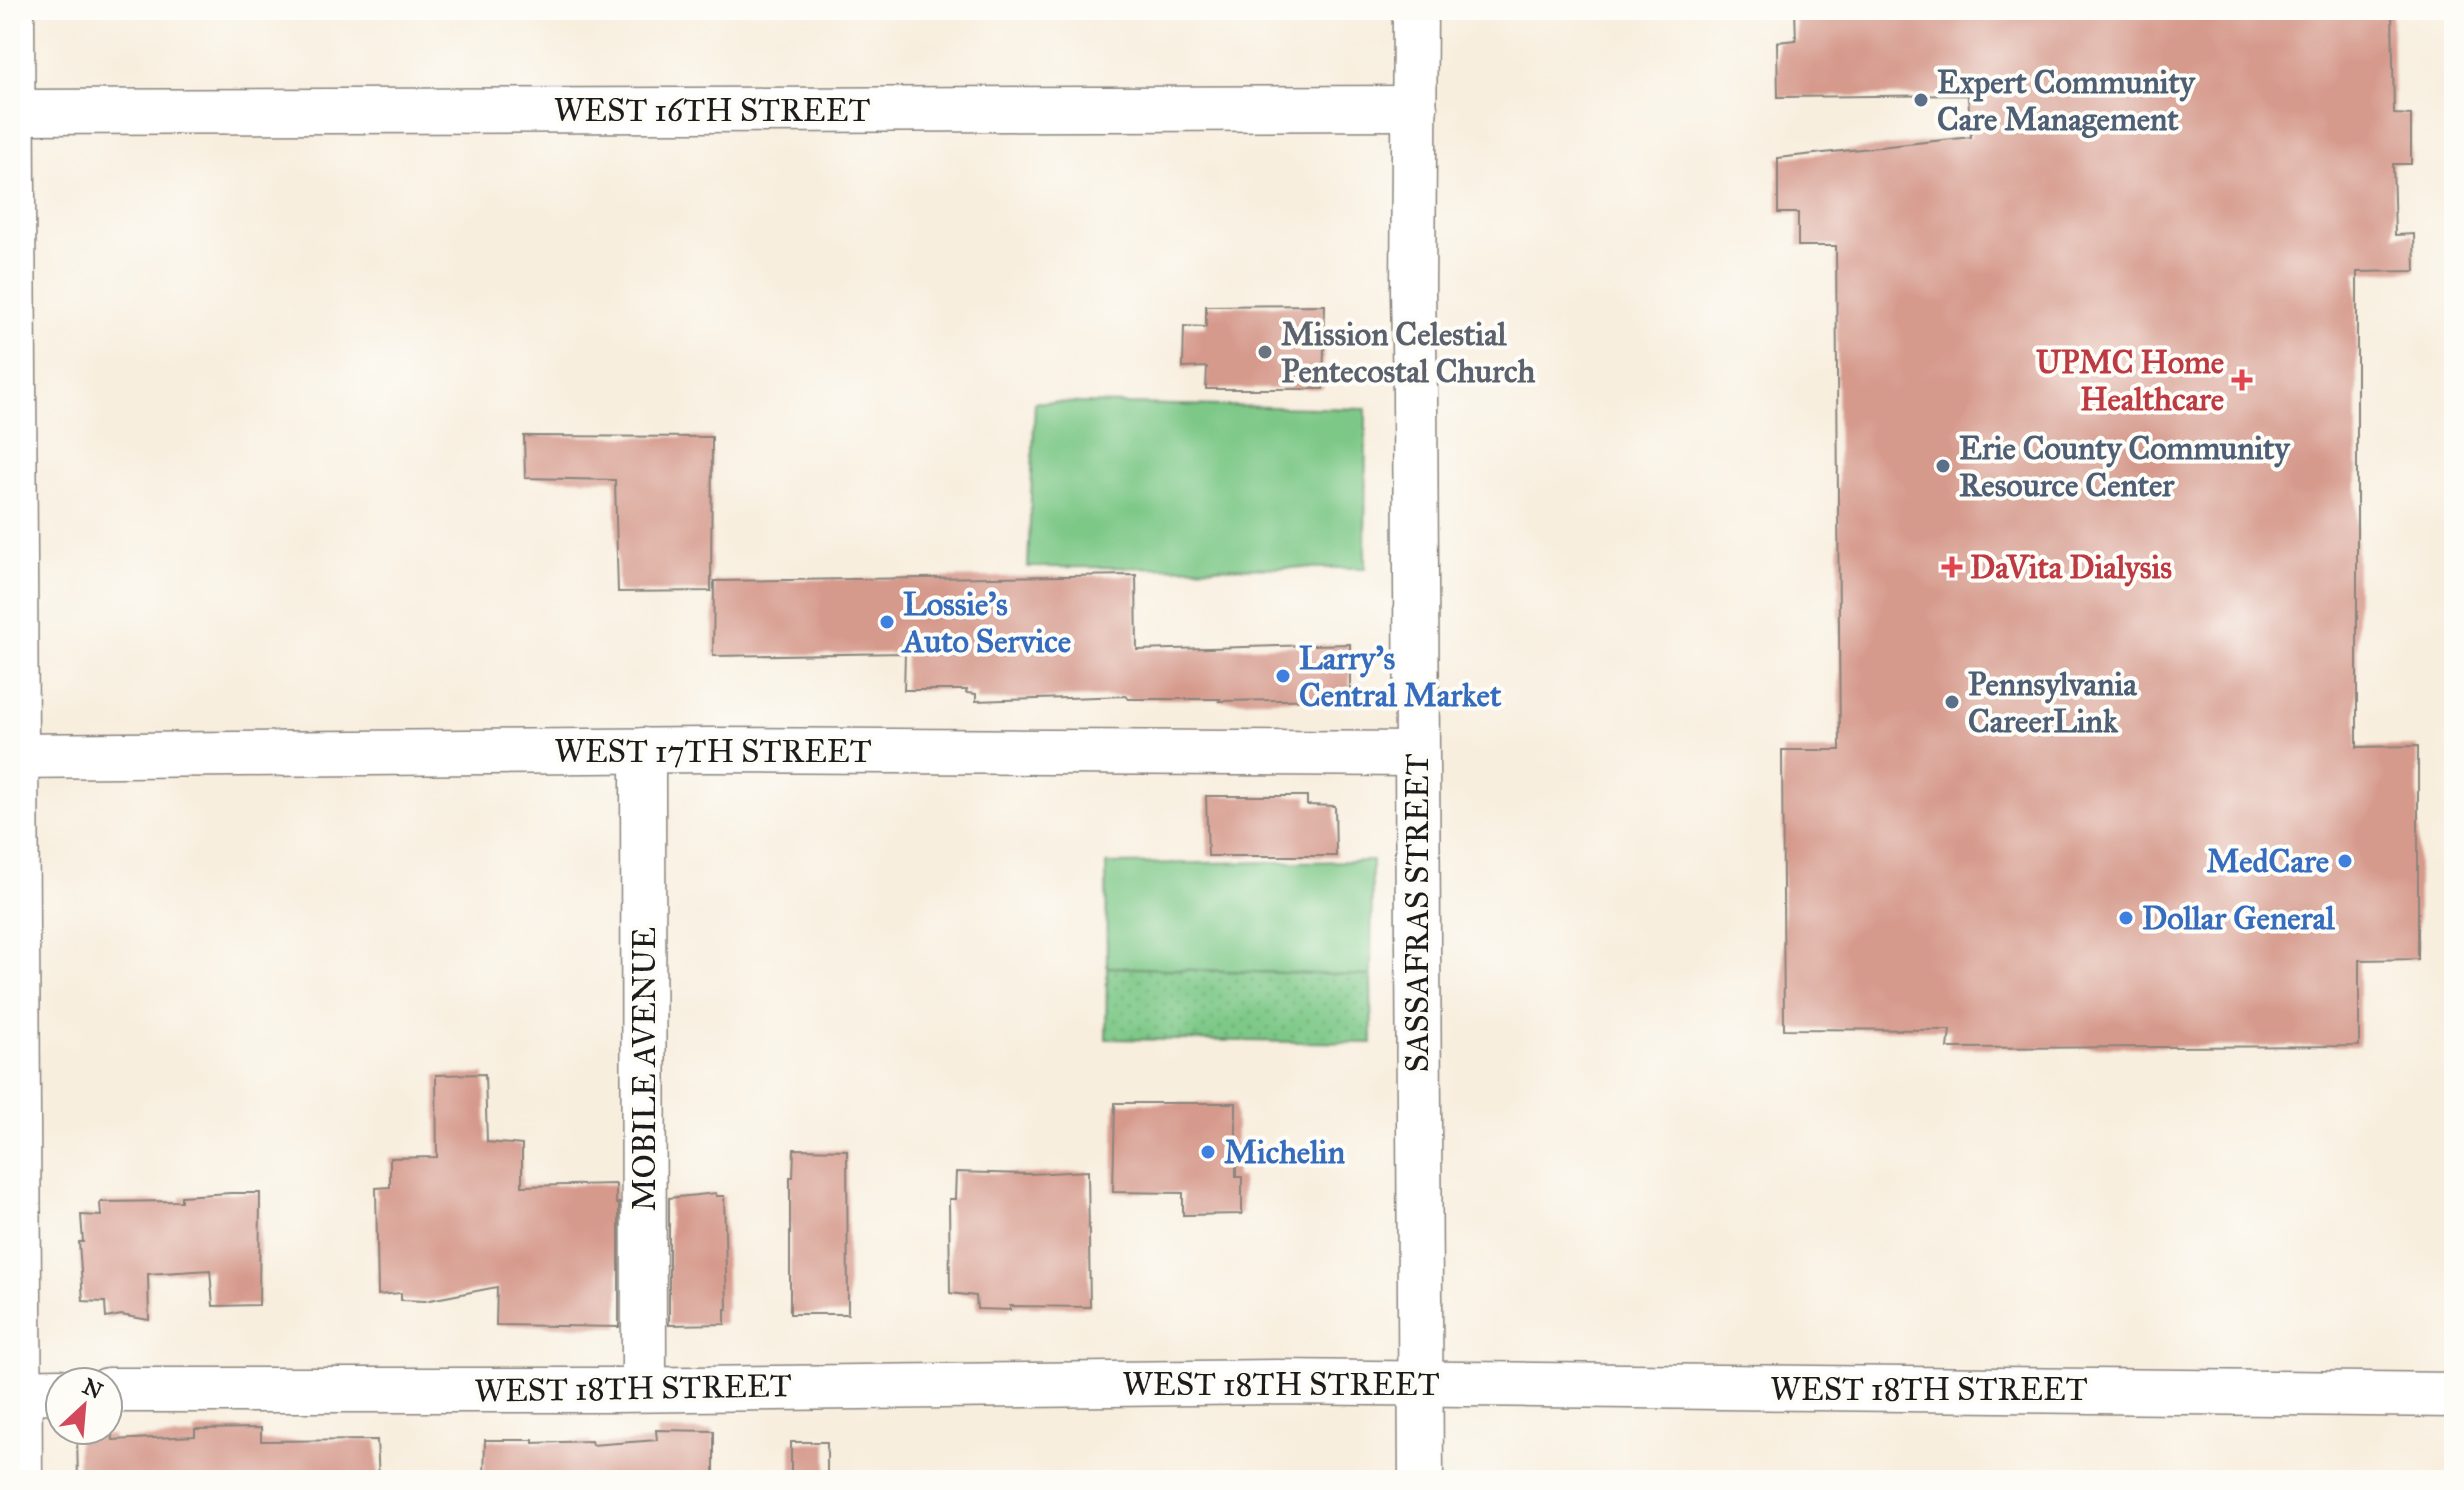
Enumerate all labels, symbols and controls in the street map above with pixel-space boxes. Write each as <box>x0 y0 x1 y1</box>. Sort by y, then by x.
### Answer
place label: Expert Community Care Management <box>1937 63 2196 139</box>
street label: WEST 16TH STREET <box>554 91 870 130</box>
marker: Expert Community Care Management <box>1912 91 1930 109</box>
place label: Mission Celestial Pentecostal Church <box>1281 315 1535 391</box>
marker: Mission Celestial Pentecostal Church <box>1256 343 1274 361</box>
place label: UPMC Home Healthcare <box>2036 343 2224 419</box>
marker: UPMC Home Healthcare <box>2231 369 2253 391</box>
place label: Erie County Community Resource Center <box>1959 429 2290 505</box>
marker: Erie County Community Resource Center <box>1934 457 1952 475</box>
place label: DaVita Dialysis <box>1970 548 2172 587</box>
marker: DaVita Dialysis <box>1941 556 1963 578</box>
place label: Lossie's Auto Service <box>901 585 1071 661</box>
marker: Lossie's Auto Service <box>878 613 896 631</box>
place label: Larry's Central Market <box>1299 639 1502 715</box>
place label: Pennsylvania CareerLink <box>1968 665 2138 741</box>
marker: Larry's Central Market <box>1274 667 1292 685</box>
marker: Pennsylvania CareerLink <box>1943 693 1961 711</box>
street label: WEST 17TH STREET <box>554 732 872 771</box>
street label: SASSAFRAS STREET <box>1398 753 1437 1073</box>
place label: MedCare <box>2207 842 2329 881</box>
marker: MedCare <box>2336 852 2354 870</box>
place label: Dollar General <box>2142 899 2336 938</box>
marker: Dollar General <box>2117 909 2135 927</box>
street label: MOBILE AVENUE <box>625 927 664 1211</box>
place label: Michelin <box>1224 1133 1346 1172</box>
marker: Michelin <box>1199 1143 1217 1161</box>
street label: WEST 18TH STREET <box>1122 1365 1440 1404</box>
north arrow <box>44 1366 124 1446</box>
street label: WEST 18TH STREET <box>474 1366 792 1411</box>
street label: WEST 18TH STREET <box>1770 1370 2088 1409</box>
text: N <box>78 1372 107 1405</box>

